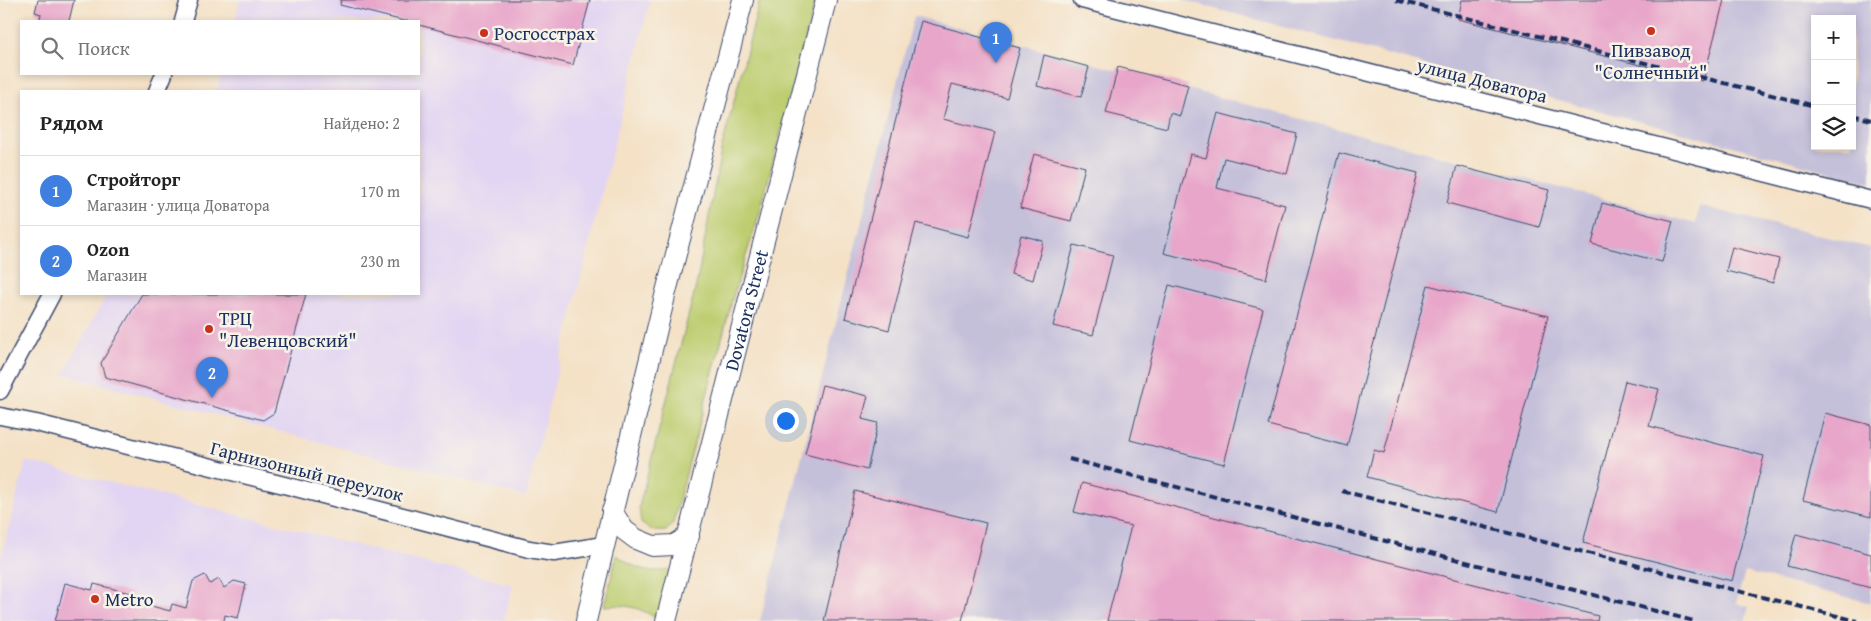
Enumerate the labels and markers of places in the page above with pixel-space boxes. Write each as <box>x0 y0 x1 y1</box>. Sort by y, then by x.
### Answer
place label: Росгосстрах <box>494 19 595 47</box>
pin: 1 <box>980 22 1012 63</box>
marker: Пивзавод "Солнечный" <box>1645 25 1657 37</box>
marker: Росгосстрах <box>478 27 490 39</box>
place label: Пивзавод "Солнечный" <box>1595 36 1707 86</box>
place label: ТРЦ "Левенцовский" <box>219 304 357 354</box>
marker: ТРЦ "Левенцовский" <box>203 323 215 335</box>
pin: 2 <box>196 357 228 398</box>
place label: Metro <box>105 585 153 613</box>
marker: Metro <box>89 593 101 605</box>

